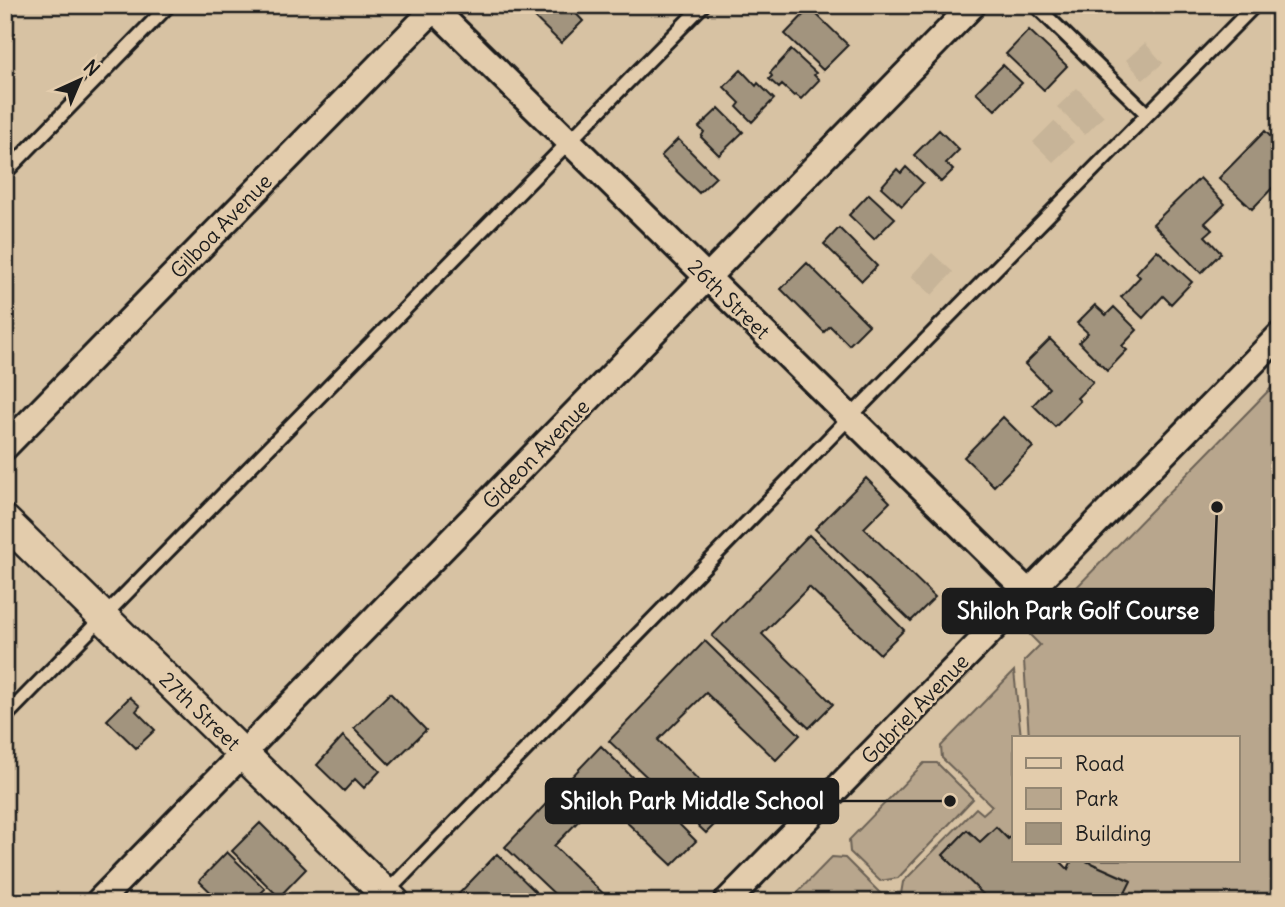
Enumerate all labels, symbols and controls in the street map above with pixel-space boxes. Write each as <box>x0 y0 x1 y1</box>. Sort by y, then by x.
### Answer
north arrow <box>46 46 116 116</box>
text: N <box>79 55 105 81</box>
street label: Gilboa Avenue <box>164 168 278 284</box>
street label: 26th Street <box>682 253 776 345</box>
street label: Gideon Avenue <box>477 393 595 515</box>
callout: Shiloh Park Golf Course <box>943 589 1213 633</box>
text: Shiloh Park Golf Course <box>957 596 1199 625</box>
street label: Gabriel Avenue <box>855 648 975 770</box>
street label: 27th Street <box>154 666 246 756</box>
legend <box>1012 736 1240 862</box>
text: Road <box>1075 750 1124 777</box>
callout: Shiloh Park Middle School <box>546 779 838 823</box>
text: Park <box>1075 785 1118 812</box>
text: Shiloh Park Middle School <box>560 786 824 815</box>
text: Building <box>1075 820 1151 847</box>

